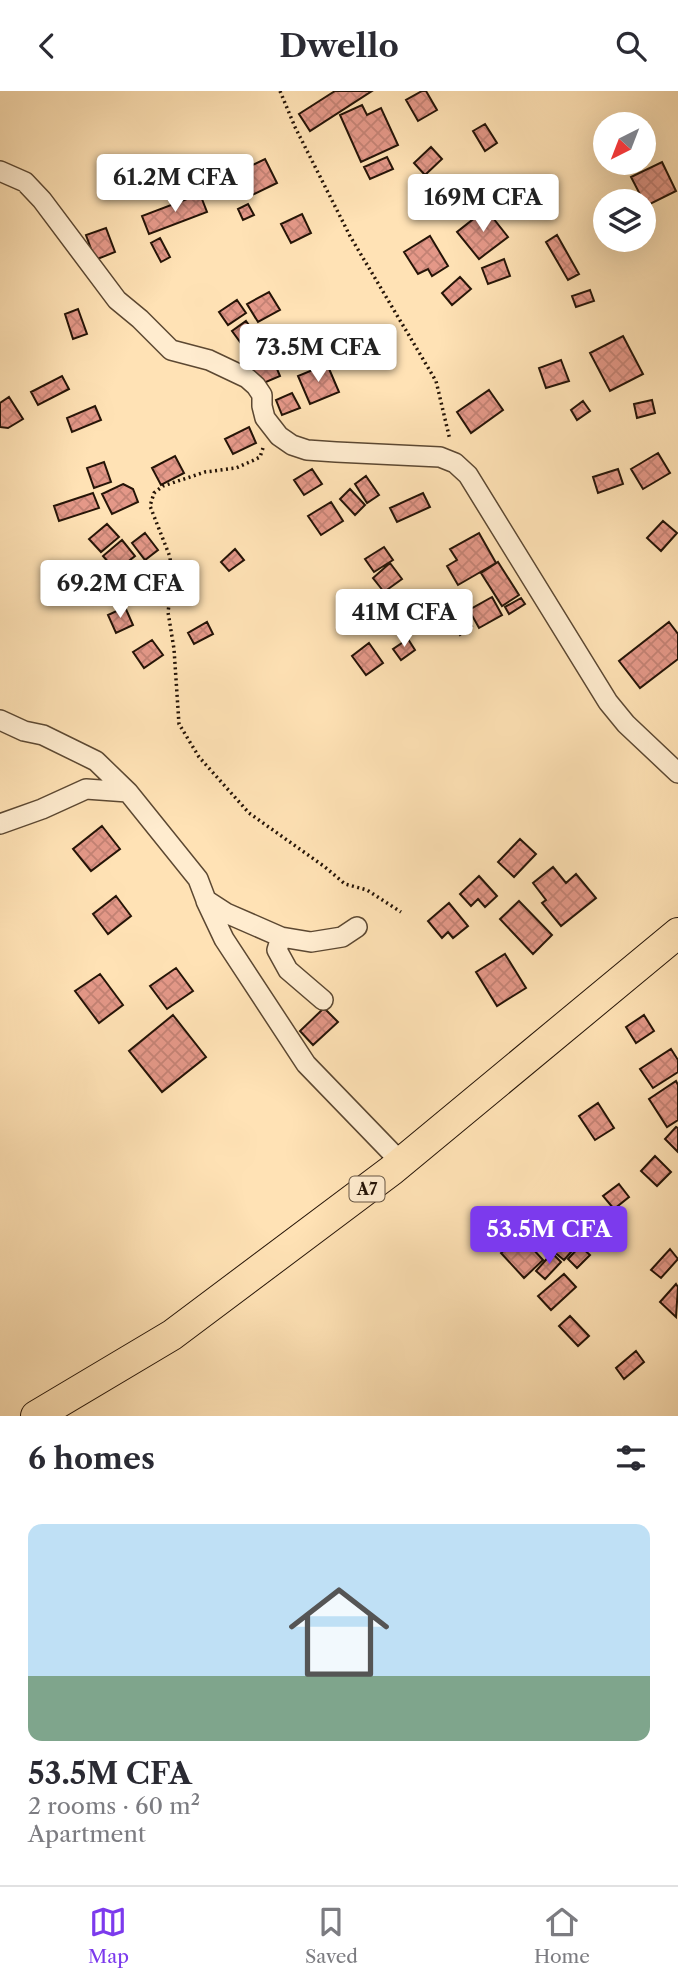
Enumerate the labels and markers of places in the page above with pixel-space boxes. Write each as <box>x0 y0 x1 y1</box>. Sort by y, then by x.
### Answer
pin: 61.2M CFA <box>95 155 255 214</box>
pin: 169M CFA <box>411 174 555 234</box>
pin: 73.5M CFA <box>238 324 398 384</box>
pin: 69.2M CFA <box>40 561 200 620</box>
pin: 41M CFA <box>339 589 469 649</box>
pin: 53.5M CFA <box>469 1207 629 1266</box>

